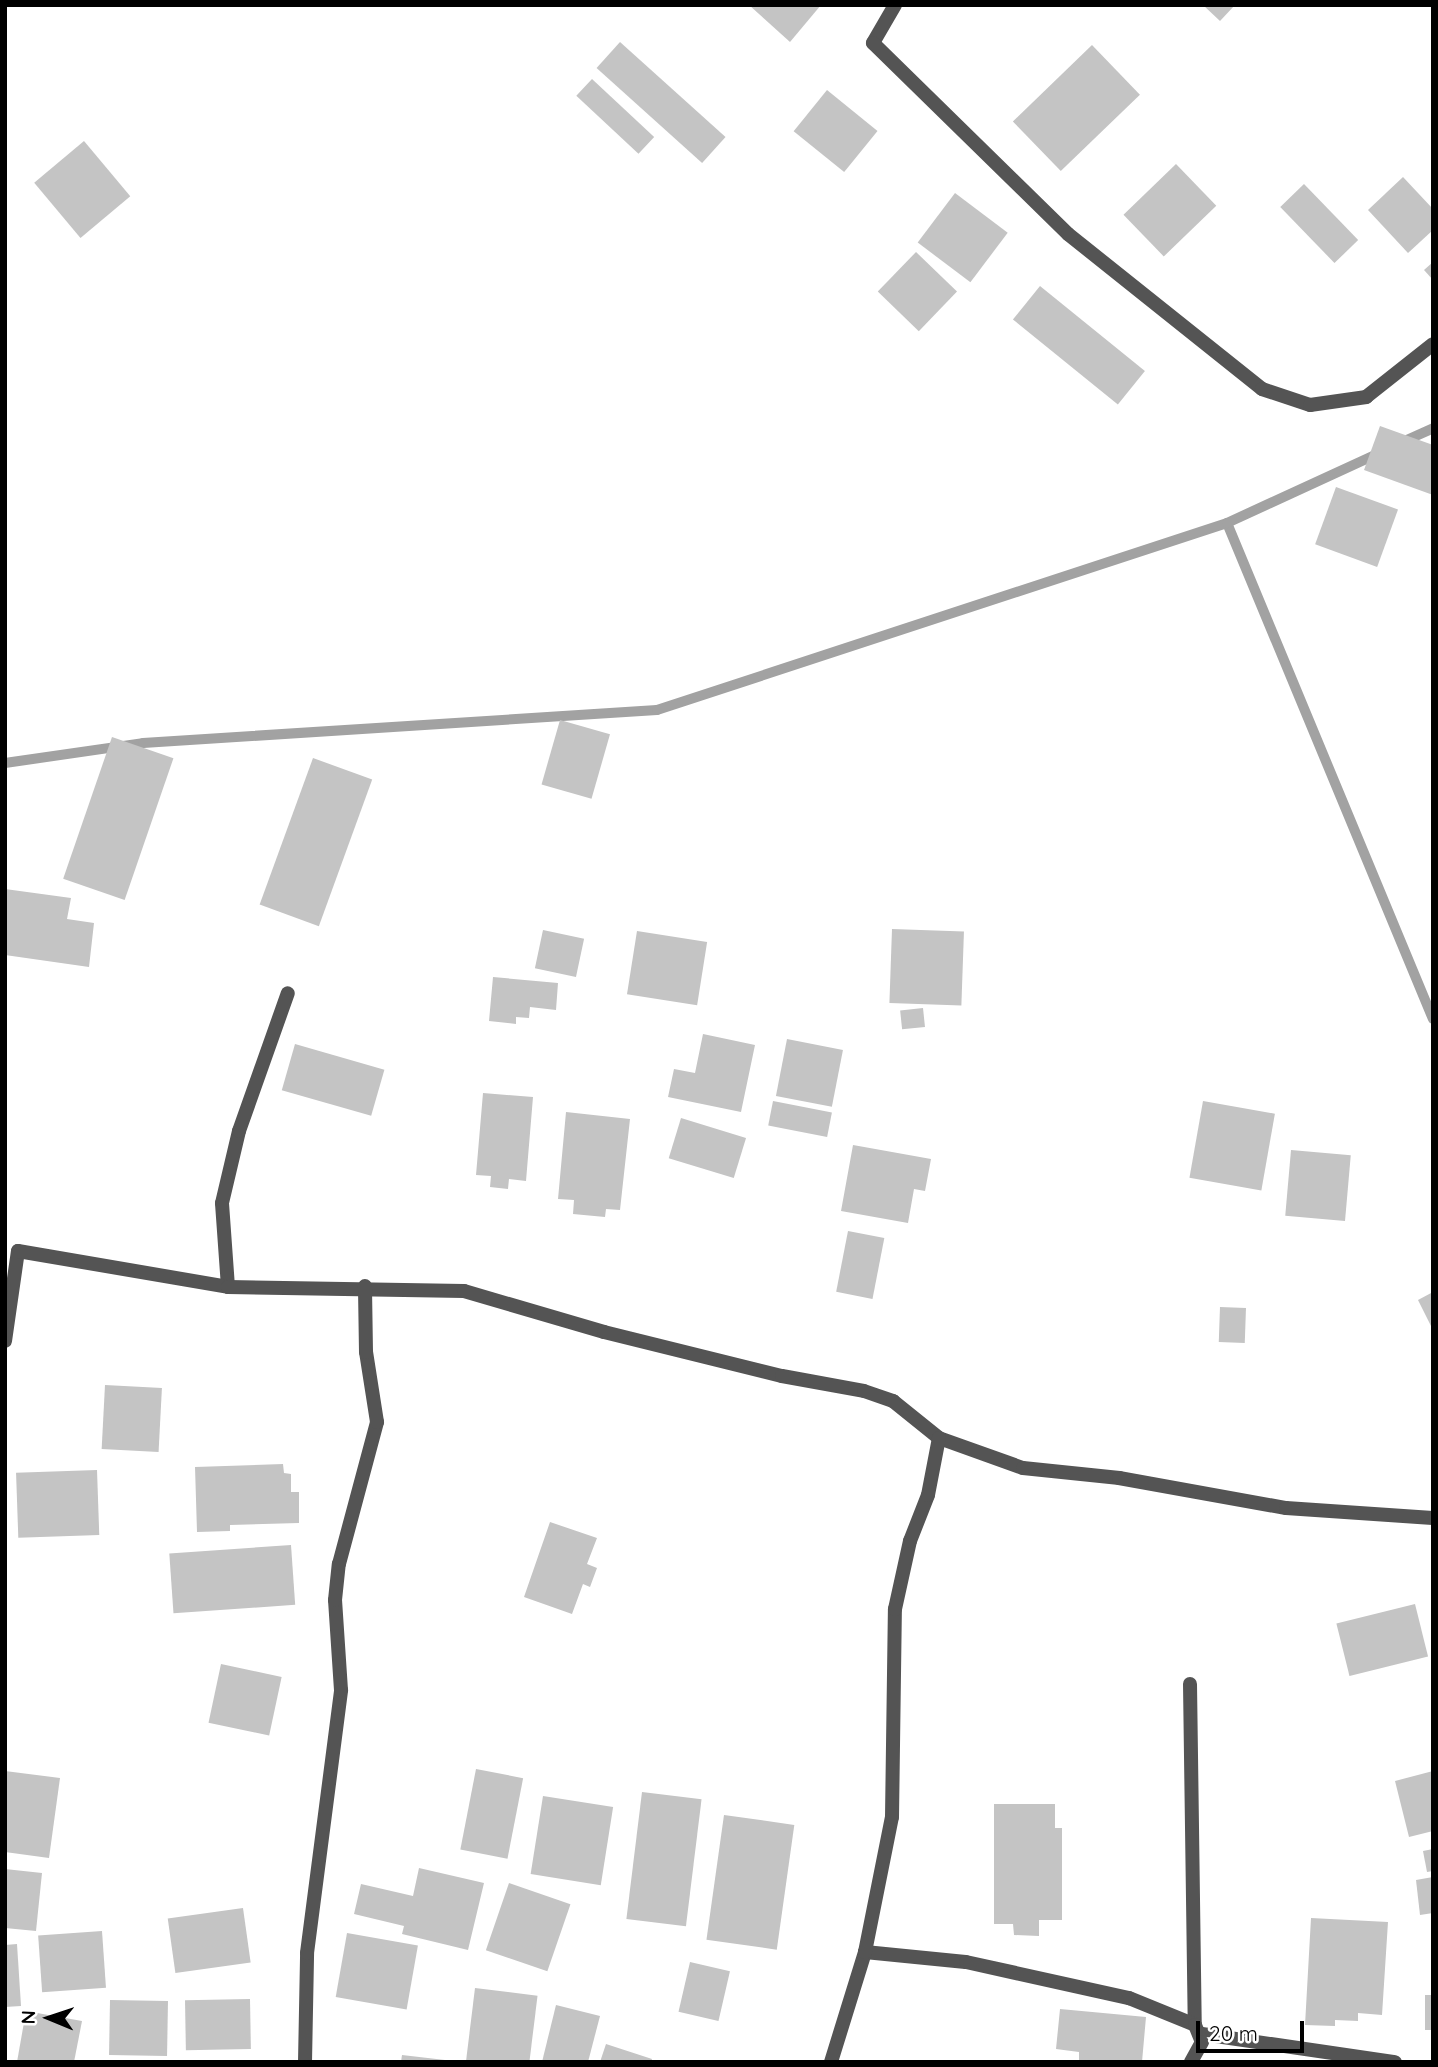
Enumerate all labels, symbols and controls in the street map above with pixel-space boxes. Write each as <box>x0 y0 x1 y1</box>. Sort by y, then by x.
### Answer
north arrow <box>14 1983 84 2053</box>
scale bar <box>1200 2008 1308 2052</box>
text: N <box>16 2010 40 2025</box>
text: 20 m <box>1209 2020 1258 2046</box>

